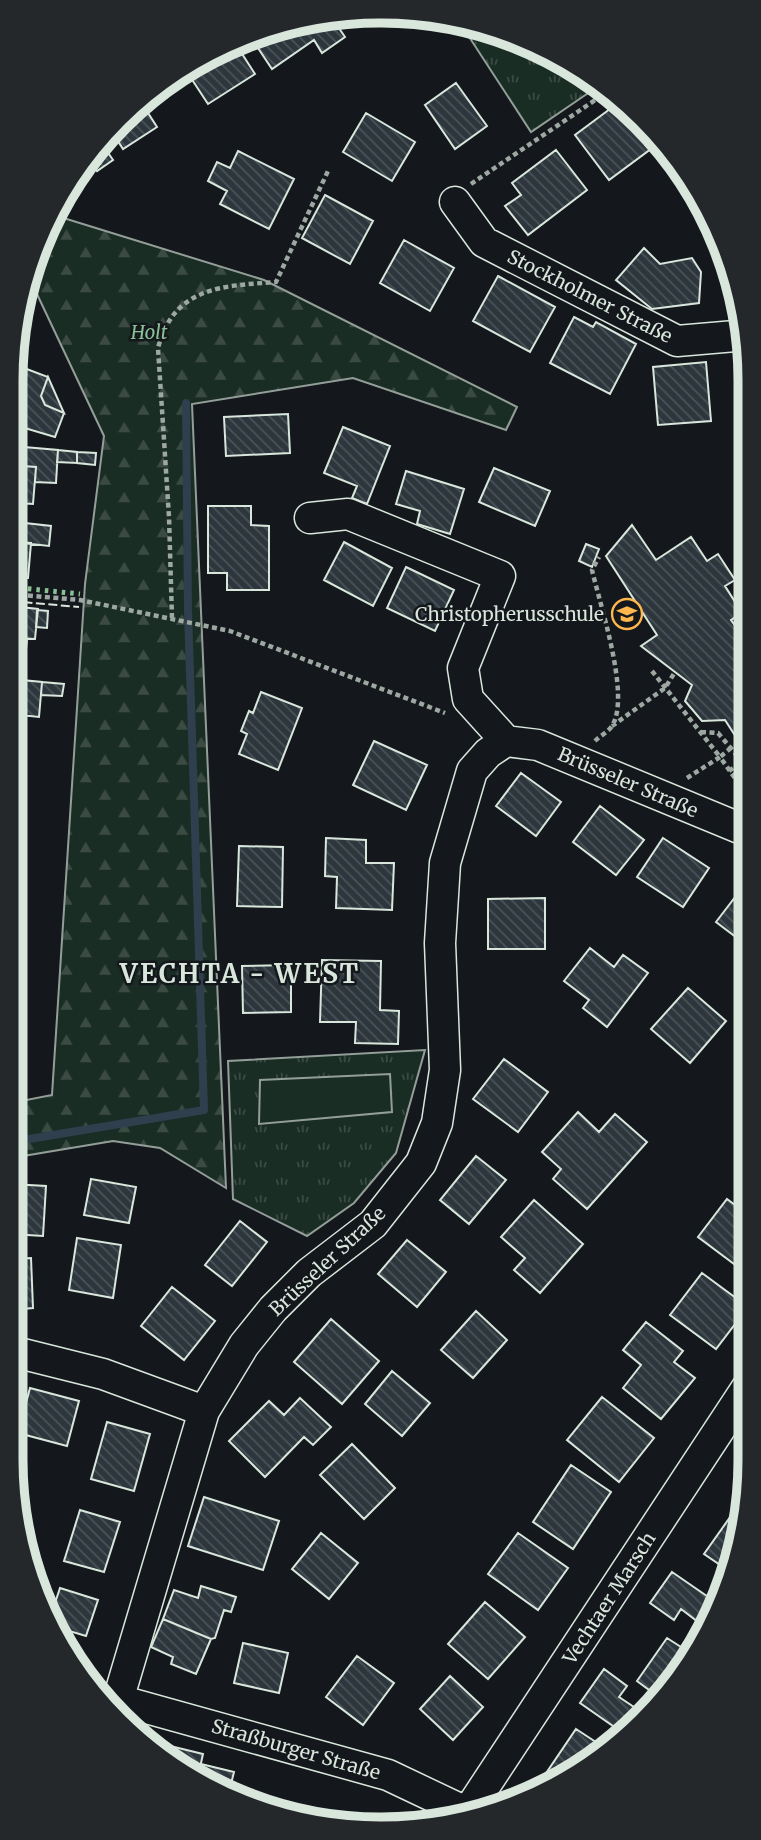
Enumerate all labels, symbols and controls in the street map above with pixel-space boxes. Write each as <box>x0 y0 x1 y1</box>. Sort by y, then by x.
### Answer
street label: Stockholmer Straße <box>503 244 677 348</box>
park label: Holt <box>130 320 168 344</box>
school or university icon: Christopherusschule <box>610 597 644 631</box>
place label: Christopherusschule <box>415 602 604 626</box>
street label: Brüsseler Straße <box>554 742 702 822</box>
district label: VECHTA - WEST <box>119 957 360 990</box>
street label: Brüsseler Straße <box>264 1201 390 1321</box>
street label: Vechtaer Marsch <box>557 1527 661 1669</box>
street label: Straßburger Straße <box>209 1713 383 1785</box>

